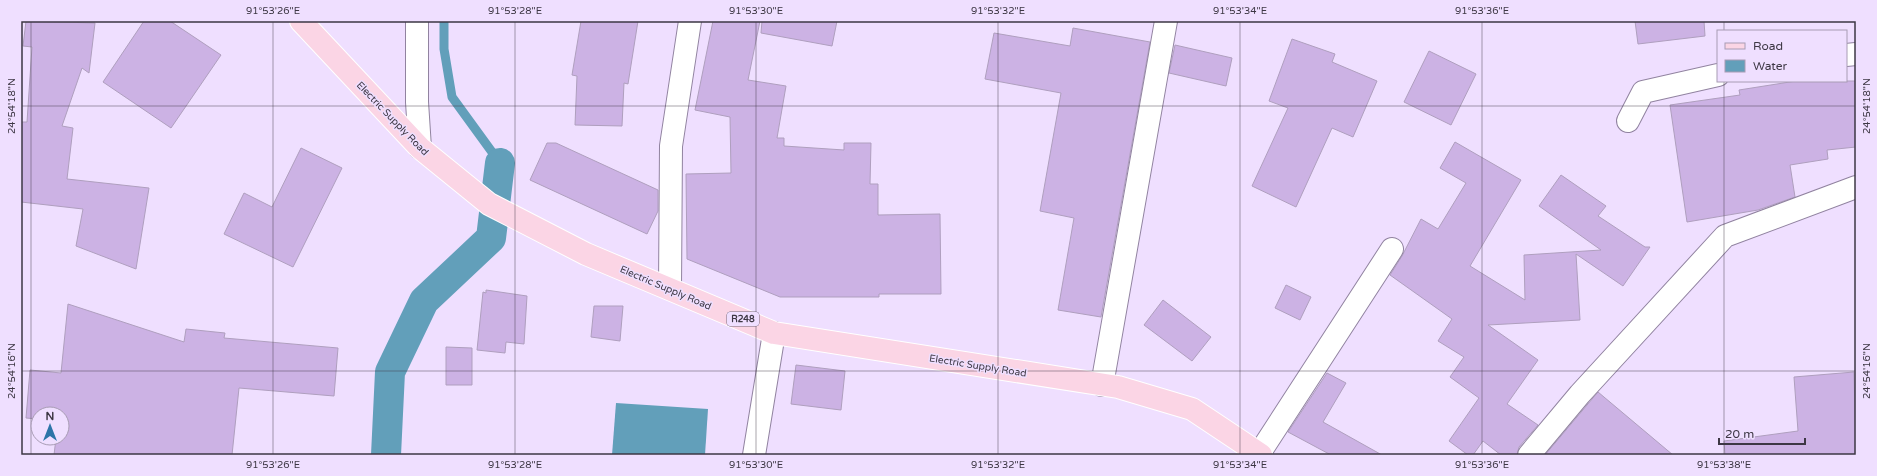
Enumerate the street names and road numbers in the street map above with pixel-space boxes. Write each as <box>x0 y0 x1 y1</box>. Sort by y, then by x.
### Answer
street label: Electric Supply Road <box>354 79 431 158</box>
street label: Electric Supply Road <box>618 263 713 313</box>
road number: R248 <box>727 312 759 326</box>
street label: Electric Supply Road <box>928 352 1027 380</box>

